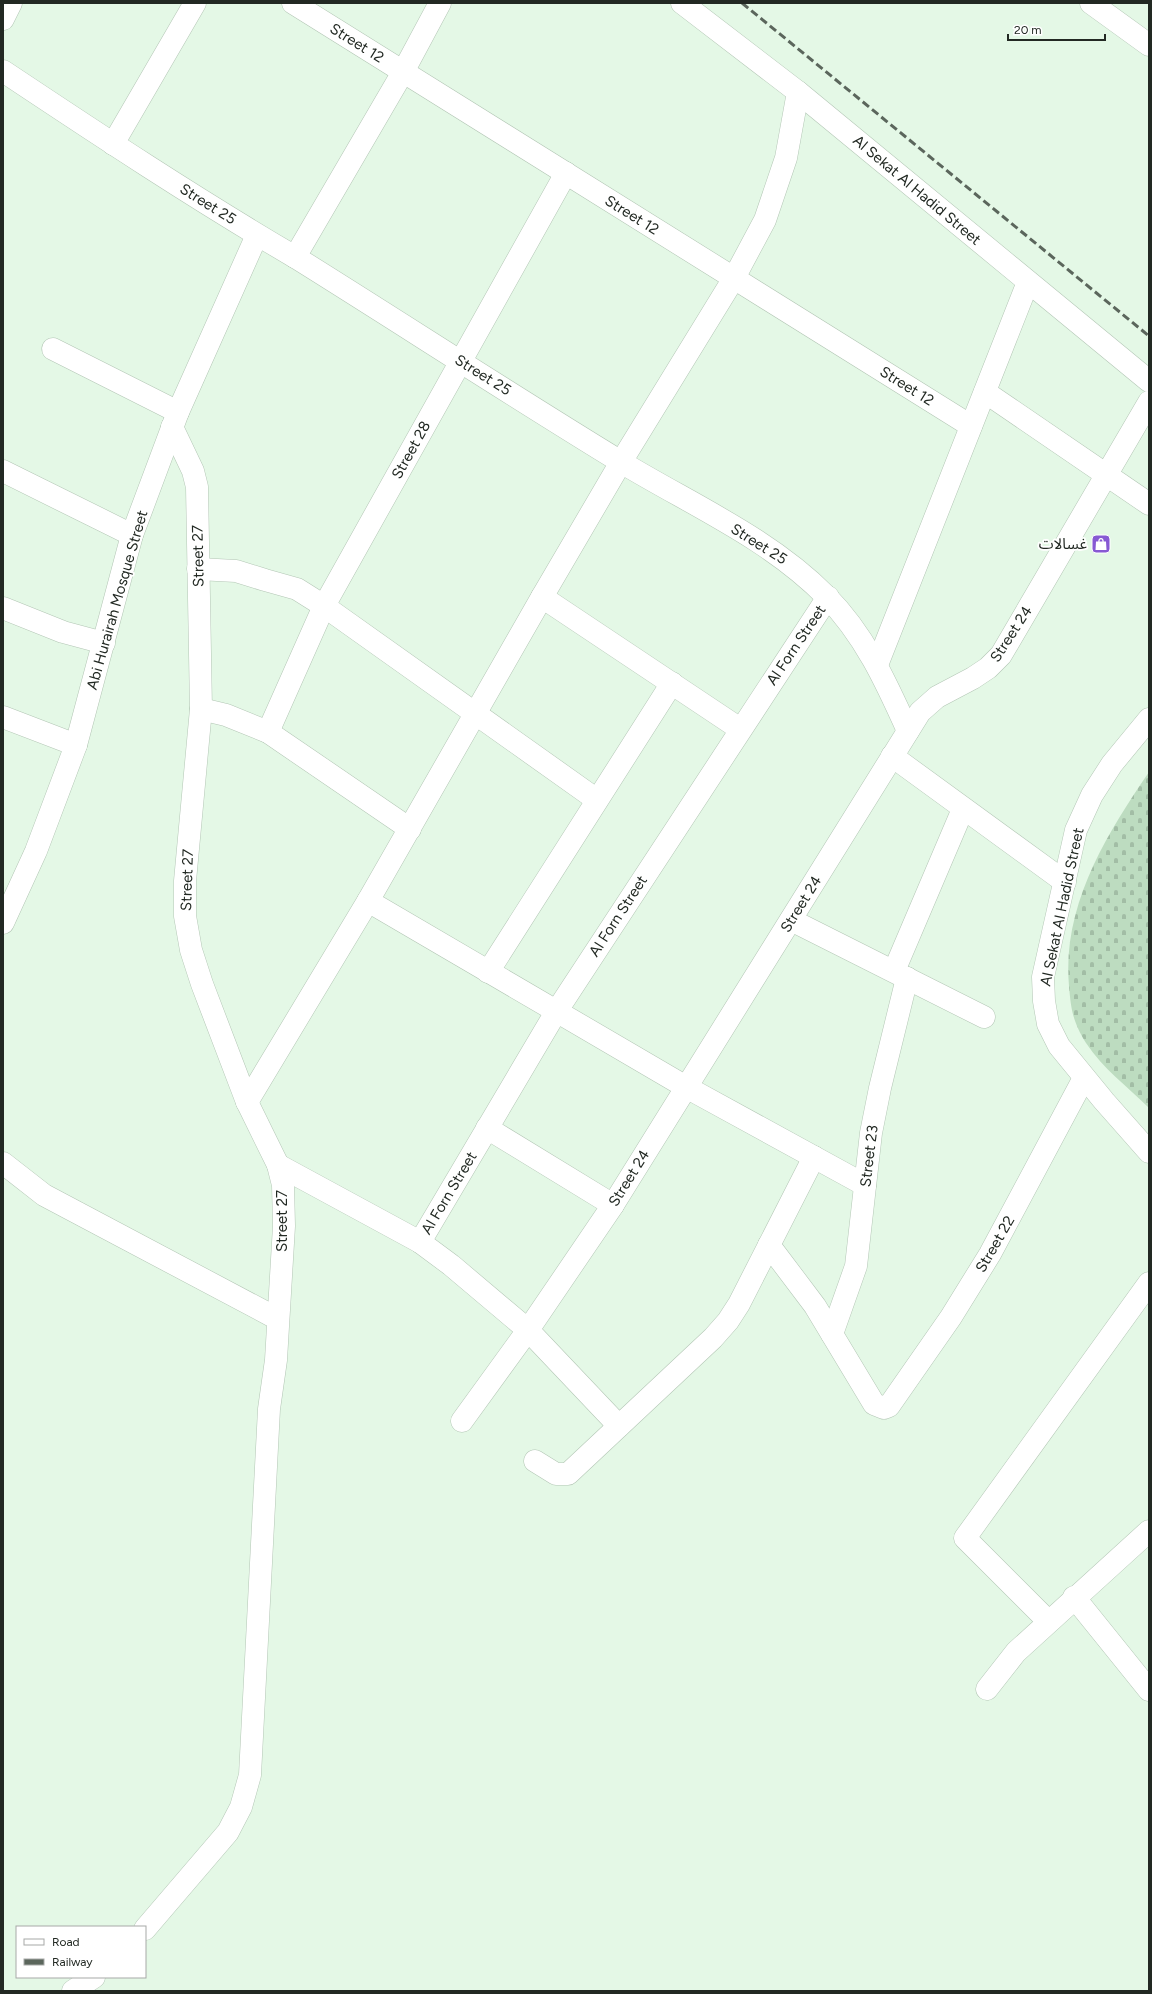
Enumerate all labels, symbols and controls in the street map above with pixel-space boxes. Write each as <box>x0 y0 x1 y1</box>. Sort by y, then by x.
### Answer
scale bar <box>1008 16 1105 42</box>
street label: Street 12 <box>327 19 387 67</box>
text: 20 m <box>1014 23 1042 37</box>
street label: Al Sekat Al Hadid Street <box>849 131 985 249</box>
street label: Street 25 <box>177 180 239 228</box>
street label: Street 12 <box>602 191 662 239</box>
street label: Street 25 <box>452 351 514 399</box>
street label: Street 12 <box>877 362 937 410</box>
street label: Street 28 <box>388 418 434 482</box>
street label: Abi Hurairah Mosque Street <box>83 508 151 692</box>
street label: Street 25 <box>728 520 790 568</box>
street label: Street 27 <box>188 525 208 587</box>
shop icon: غسالات <box>1090 533 1112 555</box>
place label: غسالات <box>1039 535 1087 553</box>
street label: Al Forn Street <box>763 601 830 689</box>
street label: Street 24 <box>986 603 1036 665</box>
street label: Al Sekat Al Hadid Street <box>1036 826 1088 988</box>
street label: Street 27 <box>177 849 197 911</box>
street label: Al Forn Street <box>585 872 651 960</box>
street label: Street 24 <box>777 872 825 936</box>
street label: Street 23 <box>856 1124 882 1188</box>
street label: Street 24 <box>605 1146 653 1210</box>
street label: Al Forn Street <box>417 1148 481 1238</box>
street label: Street 27 <box>273 1190 291 1252</box>
street label: Street 22 <box>972 1212 1018 1276</box>
legend <box>16 1926 146 1978</box>
text: Road <box>52 1935 80 1949</box>
text: Railway <box>52 1955 93 1969</box>

